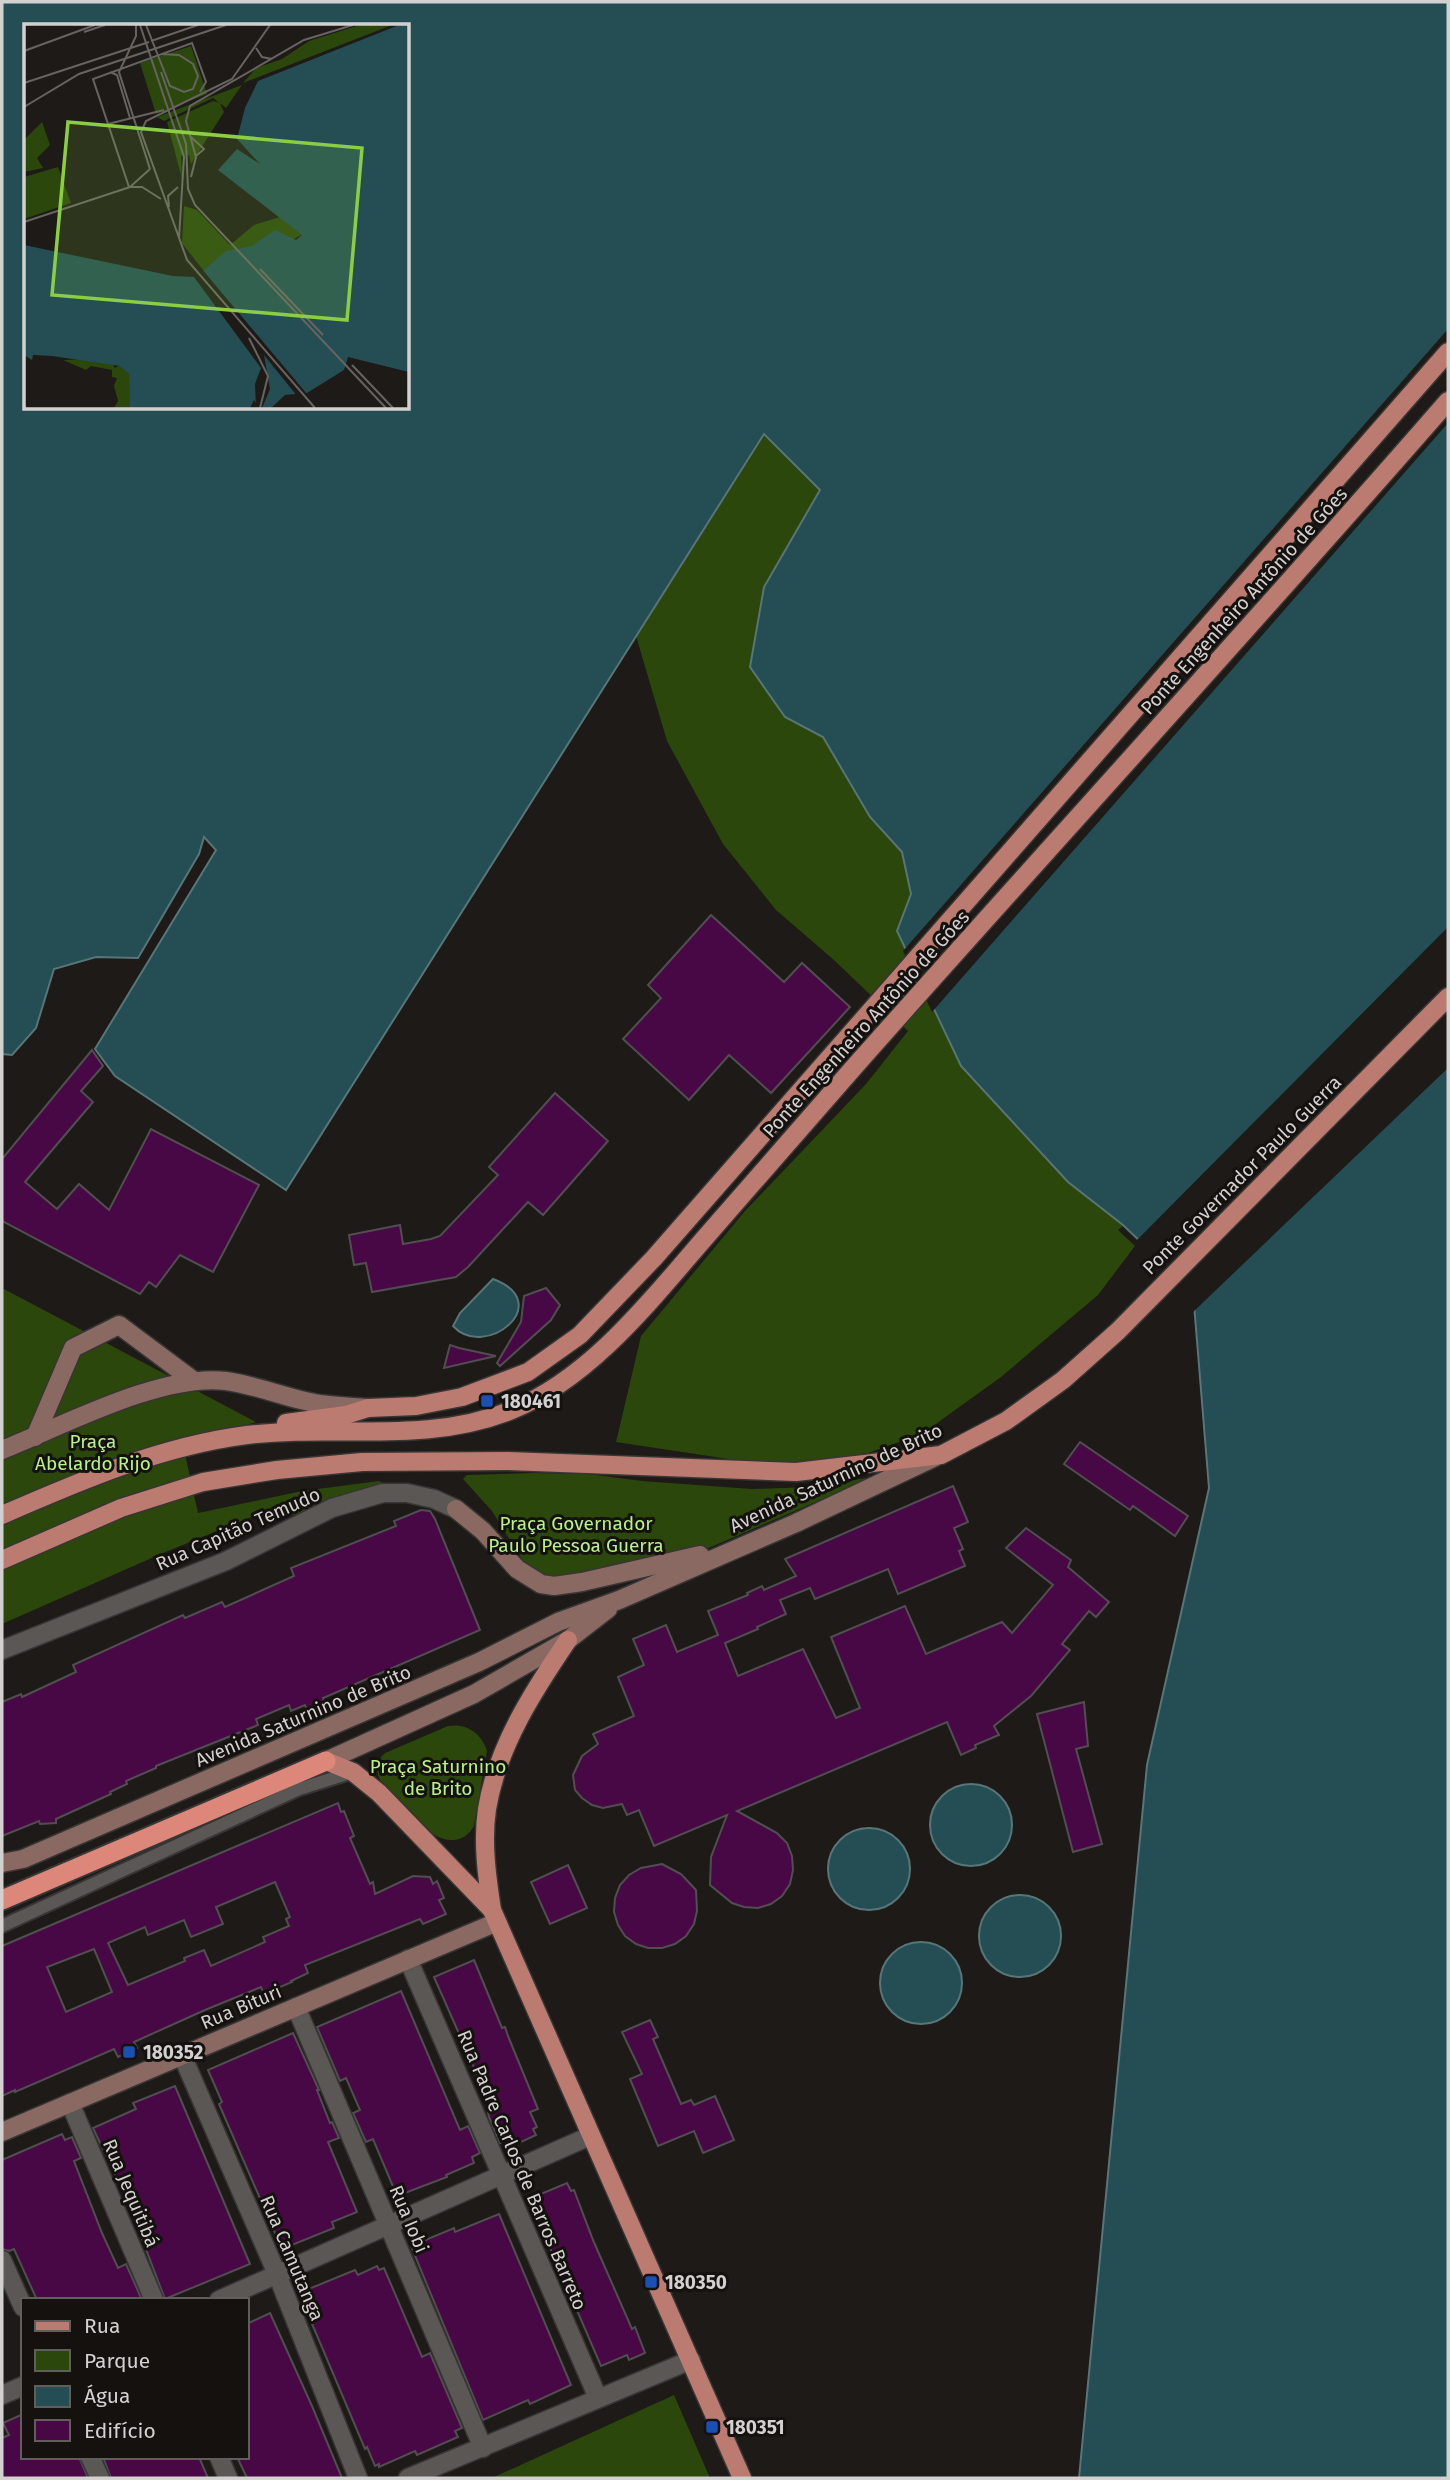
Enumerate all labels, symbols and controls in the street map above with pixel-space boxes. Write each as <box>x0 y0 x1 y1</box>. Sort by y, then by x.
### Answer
inset map <box>24 24 410 410</box>
street label: Ponte Engenheiro Antônio de Góes <box>1136 483 1352 719</box>
street label: Ponte Engenheiro Antônio de Góes <box>758 906 974 1142</box>
street label: Ponte Governador Paulo Guerra <box>1138 1071 1346 1279</box>
place label: 180461 <box>501 1390 561 1413</box>
marker: 180461 <box>479 1393 495 1409</box>
street label: Avenida Saturnino de Brito <box>726 1419 946 1537</box>
park label: Praça Abelardo Rijo <box>35 1430 151 1475</box>
street label: Rua Capitão Temudo <box>152 1482 324 1576</box>
park label: Praça Governador Paulo Pessoa Guerra <box>488 1512 664 1557</box>
street label: Avenida Saturnino de Brito <box>192 1660 414 1772</box>
park label: Praça Saturnino de Brito <box>370 1755 506 1800</box>
street label: Rua Bituri <box>197 1980 285 2034</box>
street label: Rua Padre Carlos de Barros Barreto <box>452 2026 592 2314</box>
place label: 180352 <box>143 2041 204 2064</box>
marker: 180352 <box>121 2044 137 2060</box>
street label: Rua Jequitibá <box>98 2135 164 2251</box>
street label: Rua Iobi <box>384 2182 434 2256</box>
street label: Rua Camutanga <box>255 2192 329 2324</box>
place label: 180350 <box>665 2271 727 2294</box>
marker: 180350 <box>643 2274 659 2290</box>
legend <box>21 2298 248 2459</box>
text: Rua <box>84 2313 120 2339</box>
text: Parque <box>84 2348 150 2374</box>
text: Água <box>84 2383 130 2409</box>
place label: 180351 <box>726 2416 785 2439</box>
text: Edifício <box>84 2418 156 2444</box>
marker: 180351 <box>704 2419 720 2435</box>

